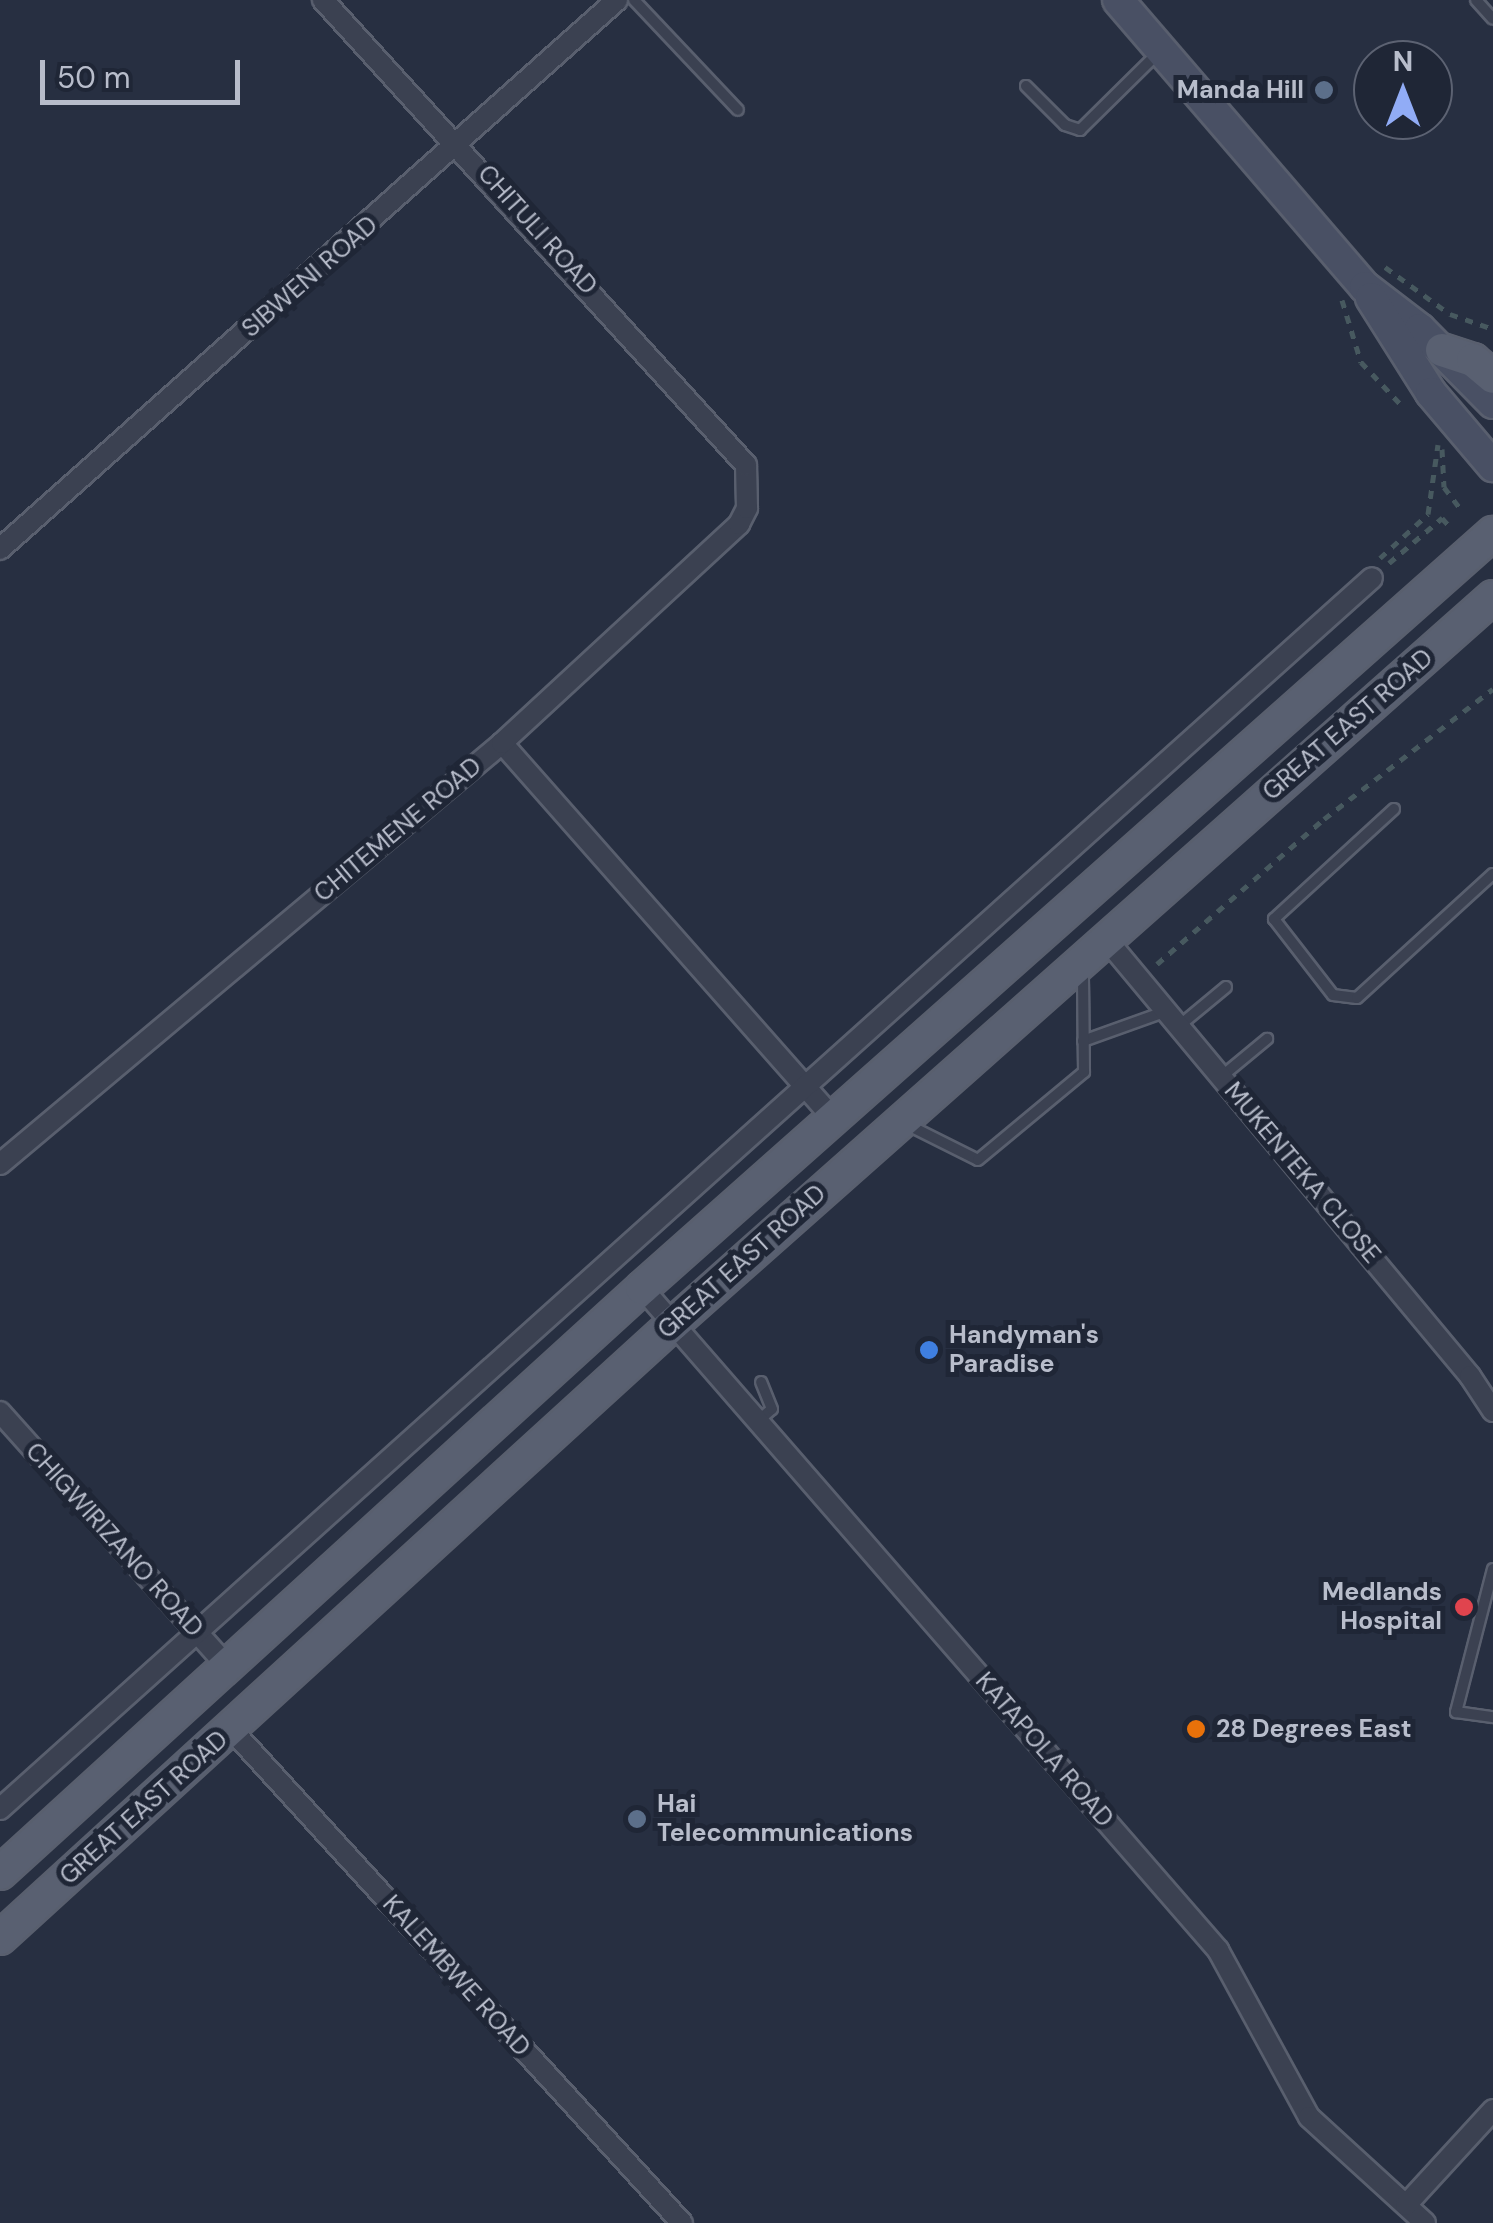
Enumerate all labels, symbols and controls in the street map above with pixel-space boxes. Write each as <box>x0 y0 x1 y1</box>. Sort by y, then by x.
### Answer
scale bar <box>45 40 245 102</box>
north arrow <box>1353 40 1453 140</box>
text: N <box>1393 43 1413 80</box>
text: 50 m <box>57 58 131 97</box>
place label: Manda Hill <box>1177 75 1304 105</box>
marker: Manda Hill <box>1313 79 1335 101</box>
street label: CHITULI ROAD <box>471 159 603 301</box>
street label: SIBWENI ROAD <box>236 210 384 344</box>
street label: GREAT EAST ROAD <box>1257 643 1439 807</box>
street label: CHITEMENE ROAD <box>308 751 488 909</box>
street label: MUKENTEKA CLOSE <box>1218 1076 1386 1270</box>
street label: GREAT EAST ROAD <box>652 1179 832 1345</box>
place label: Handyman's Paradise <box>949 1321 1099 1380</box>
marker: Handyman's Paradise <box>918 1339 940 1361</box>
street label: CHIGWIRIZANO ROAD <box>19 1437 209 1643</box>
place label: Medlands Hospital <box>1322 1578 1442 1637</box>
marker: Medlands Hospital <box>1451 1594 1477 1620</box>
street label: KATAPOLA ROAD <box>969 1667 1119 1833</box>
place label: 28 Degrees East <box>1216 1714 1412 1744</box>
marker: 28 Degrees East <box>1185 1718 1207 1740</box>
street label: GREAT EAST ROAD <box>54 1725 234 1891</box>
place label: Hai Telecommunications <box>657 1790 913 1849</box>
marker: Hai Telecommunications <box>626 1808 648 1830</box>
street label: KALEMBWE ROAD <box>376 1889 536 2063</box>

